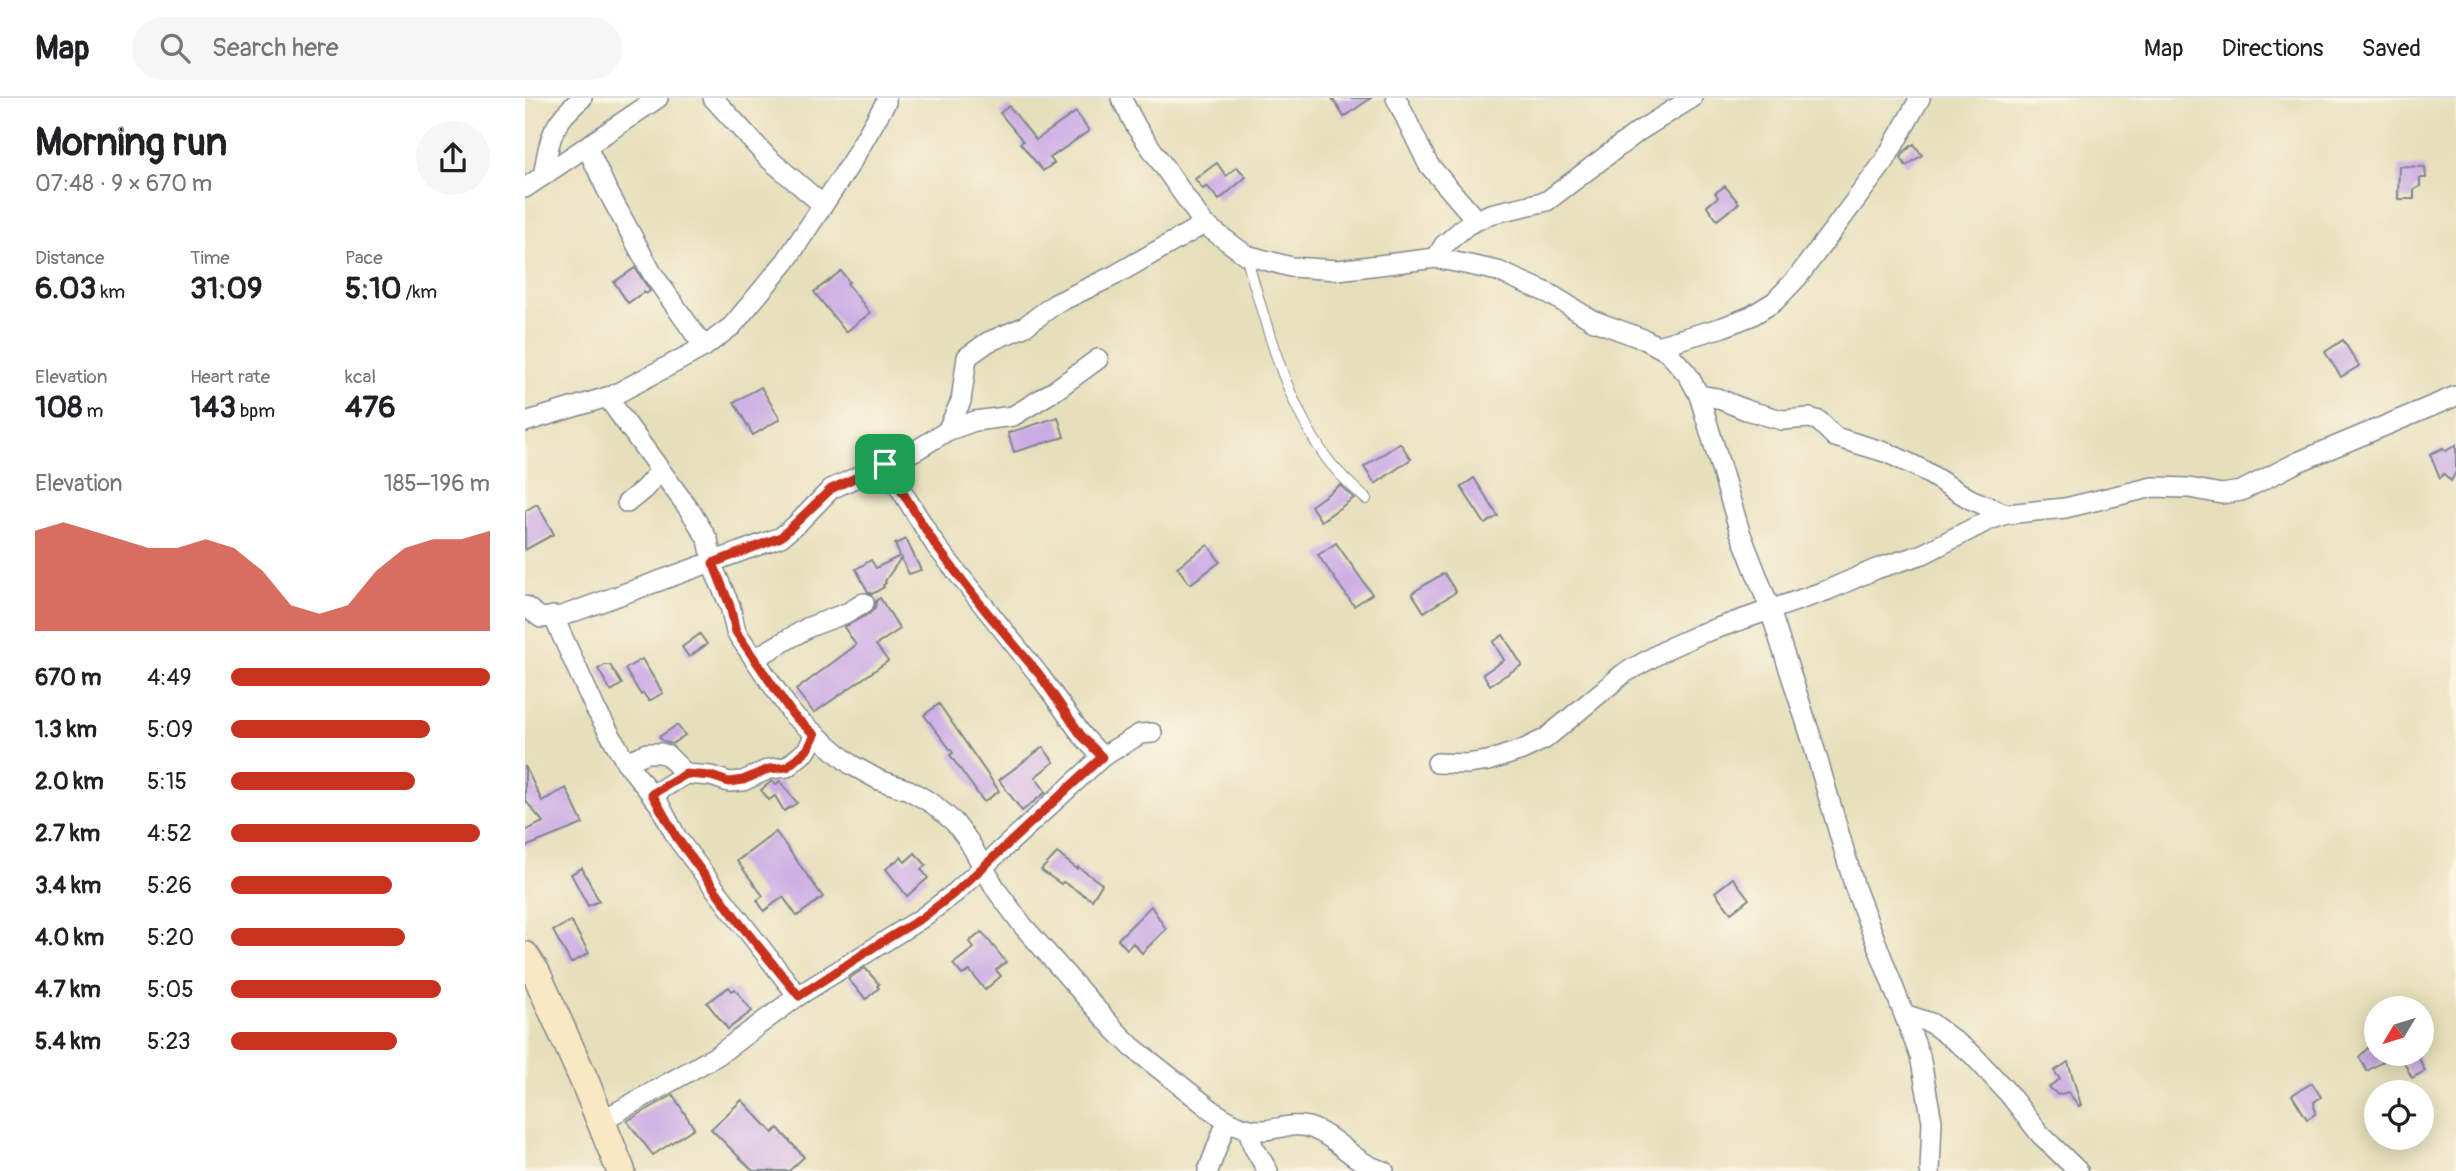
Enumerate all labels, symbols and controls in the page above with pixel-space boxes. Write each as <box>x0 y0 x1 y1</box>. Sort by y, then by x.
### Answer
search box <box>132 17 622 80</box>
text: Map <box>35 28 90 69</box>
icon: search <box>156 29 194 67</box>
text: Search here <box>212 32 339 64</box>
text: Map <box>2144 34 2184 63</box>
text: Directions <box>2222 34 2323 63</box>
text: Saved <box>2361 34 2421 63</box>
text: Morning run <box>35 119 227 167</box>
button: share <box>416 121 490 195</box>
text: 07:48 · 9 × 670 m <box>35 169 212 198</box>
text: Distance <box>35 246 104 270</box>
text: Time <box>190 246 230 270</box>
text: Pace <box>345 246 383 270</box>
text: 6.03 <box>35 270 96 307</box>
text: 31:09 <box>190 270 262 307</box>
text: 5:10 <box>345 270 402 307</box>
text: km <box>96 280 125 304</box>
text: /km <box>402 280 437 304</box>
text: Elevation <box>35 365 107 389</box>
text: Heart rate <box>190 365 270 389</box>
text: kcal <box>345 365 376 389</box>
text: 108 <box>35 389 82 426</box>
text: 143 <box>190 389 236 426</box>
text: 476 <box>345 389 396 426</box>
text: m <box>82 399 103 423</box>
text: bpm <box>236 399 275 423</box>
pin <box>855 434 915 494</box>
icon: arrive <box>866 445 904 483</box>
text: Elevation <box>35 469 123 498</box>
text: 185–196 m <box>384 469 490 498</box>
text: 670 m <box>35 663 101 692</box>
text: 4:49 <box>147 663 192 692</box>
text: 1.3 km <box>35 715 97 744</box>
text: 5:09 <box>147 715 193 744</box>
text: 2.0 km <box>35 767 104 796</box>
text: 5:15 <box>147 767 187 796</box>
text: 2.7 km <box>35 819 100 848</box>
text: 4:52 <box>147 819 192 848</box>
text: 3.4 km <box>35 871 101 900</box>
text: 5:26 <box>147 871 192 900</box>
text: 4.0 km <box>35 923 104 952</box>
text: 5:20 <box>147 923 194 952</box>
text: 4.7 km <box>35 975 101 1004</box>
text: 5:05 <box>147 975 194 1004</box>
north arrow <box>2364 996 2434 1066</box>
map controls <box>2364 996 2434 1150</box>
text: 5.4 km <box>35 1027 101 1056</box>
text: 5:23 <box>147 1027 191 1056</box>
button: locate <box>2364 1080 2434 1150</box>

